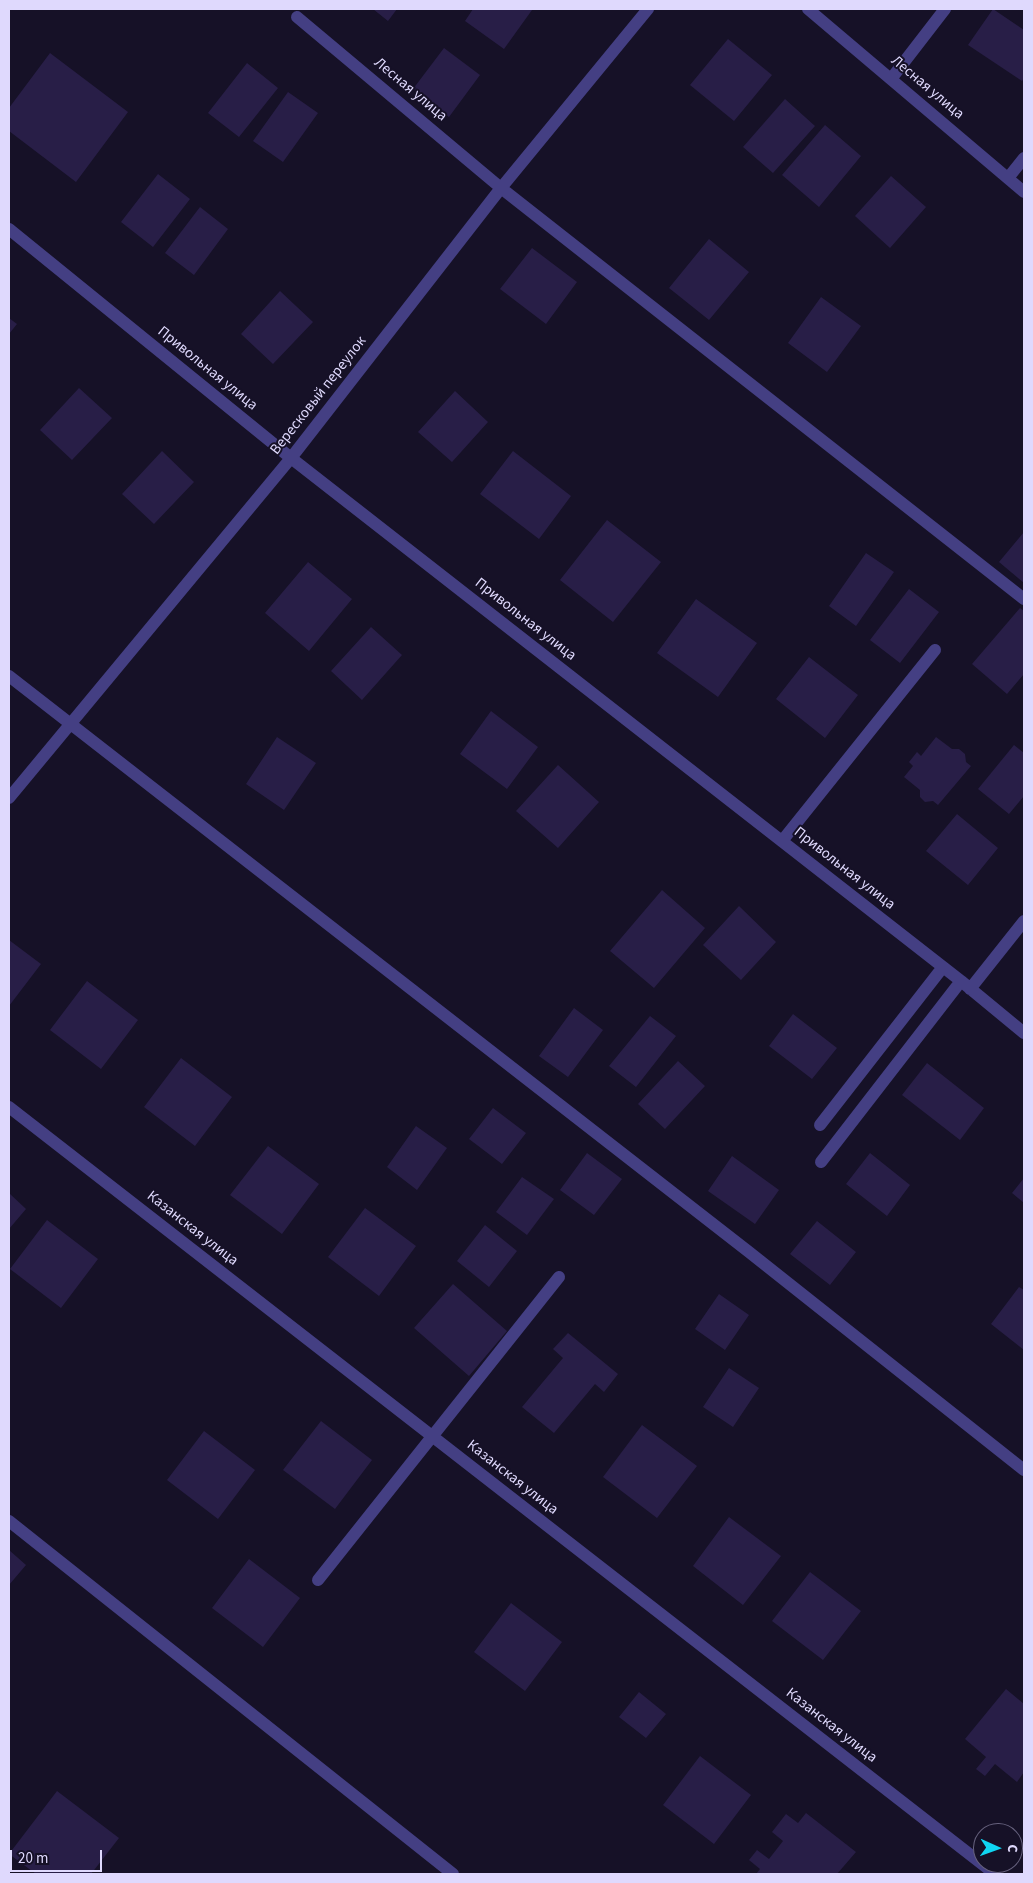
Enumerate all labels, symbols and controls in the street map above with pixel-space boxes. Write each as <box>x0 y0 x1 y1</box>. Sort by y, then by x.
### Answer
street label: Лесная улица <box>887 52 967 124</box>
street label: Лесная улица <box>370 54 450 126</box>
street label: Привольная улица <box>153 323 261 415</box>
street label: Вересковый переулок <box>267 333 371 459</box>
street label: Привольная улица <box>471 575 579 665</box>
street label: Привольная улица <box>790 824 898 914</box>
street label: Казанская улица <box>143 1188 241 1270</box>
street label: Казанская улица <box>463 1437 561 1519</box>
street label: Казанская улица <box>782 1685 880 1767</box>
north arrow <box>973 1823 1023 1873</box>
scale bar <box>12 1840 105 1872</box>
text: С <box>1002 1844 1022 1853</box>
text: 20 m <box>18 1848 48 1869</box>

